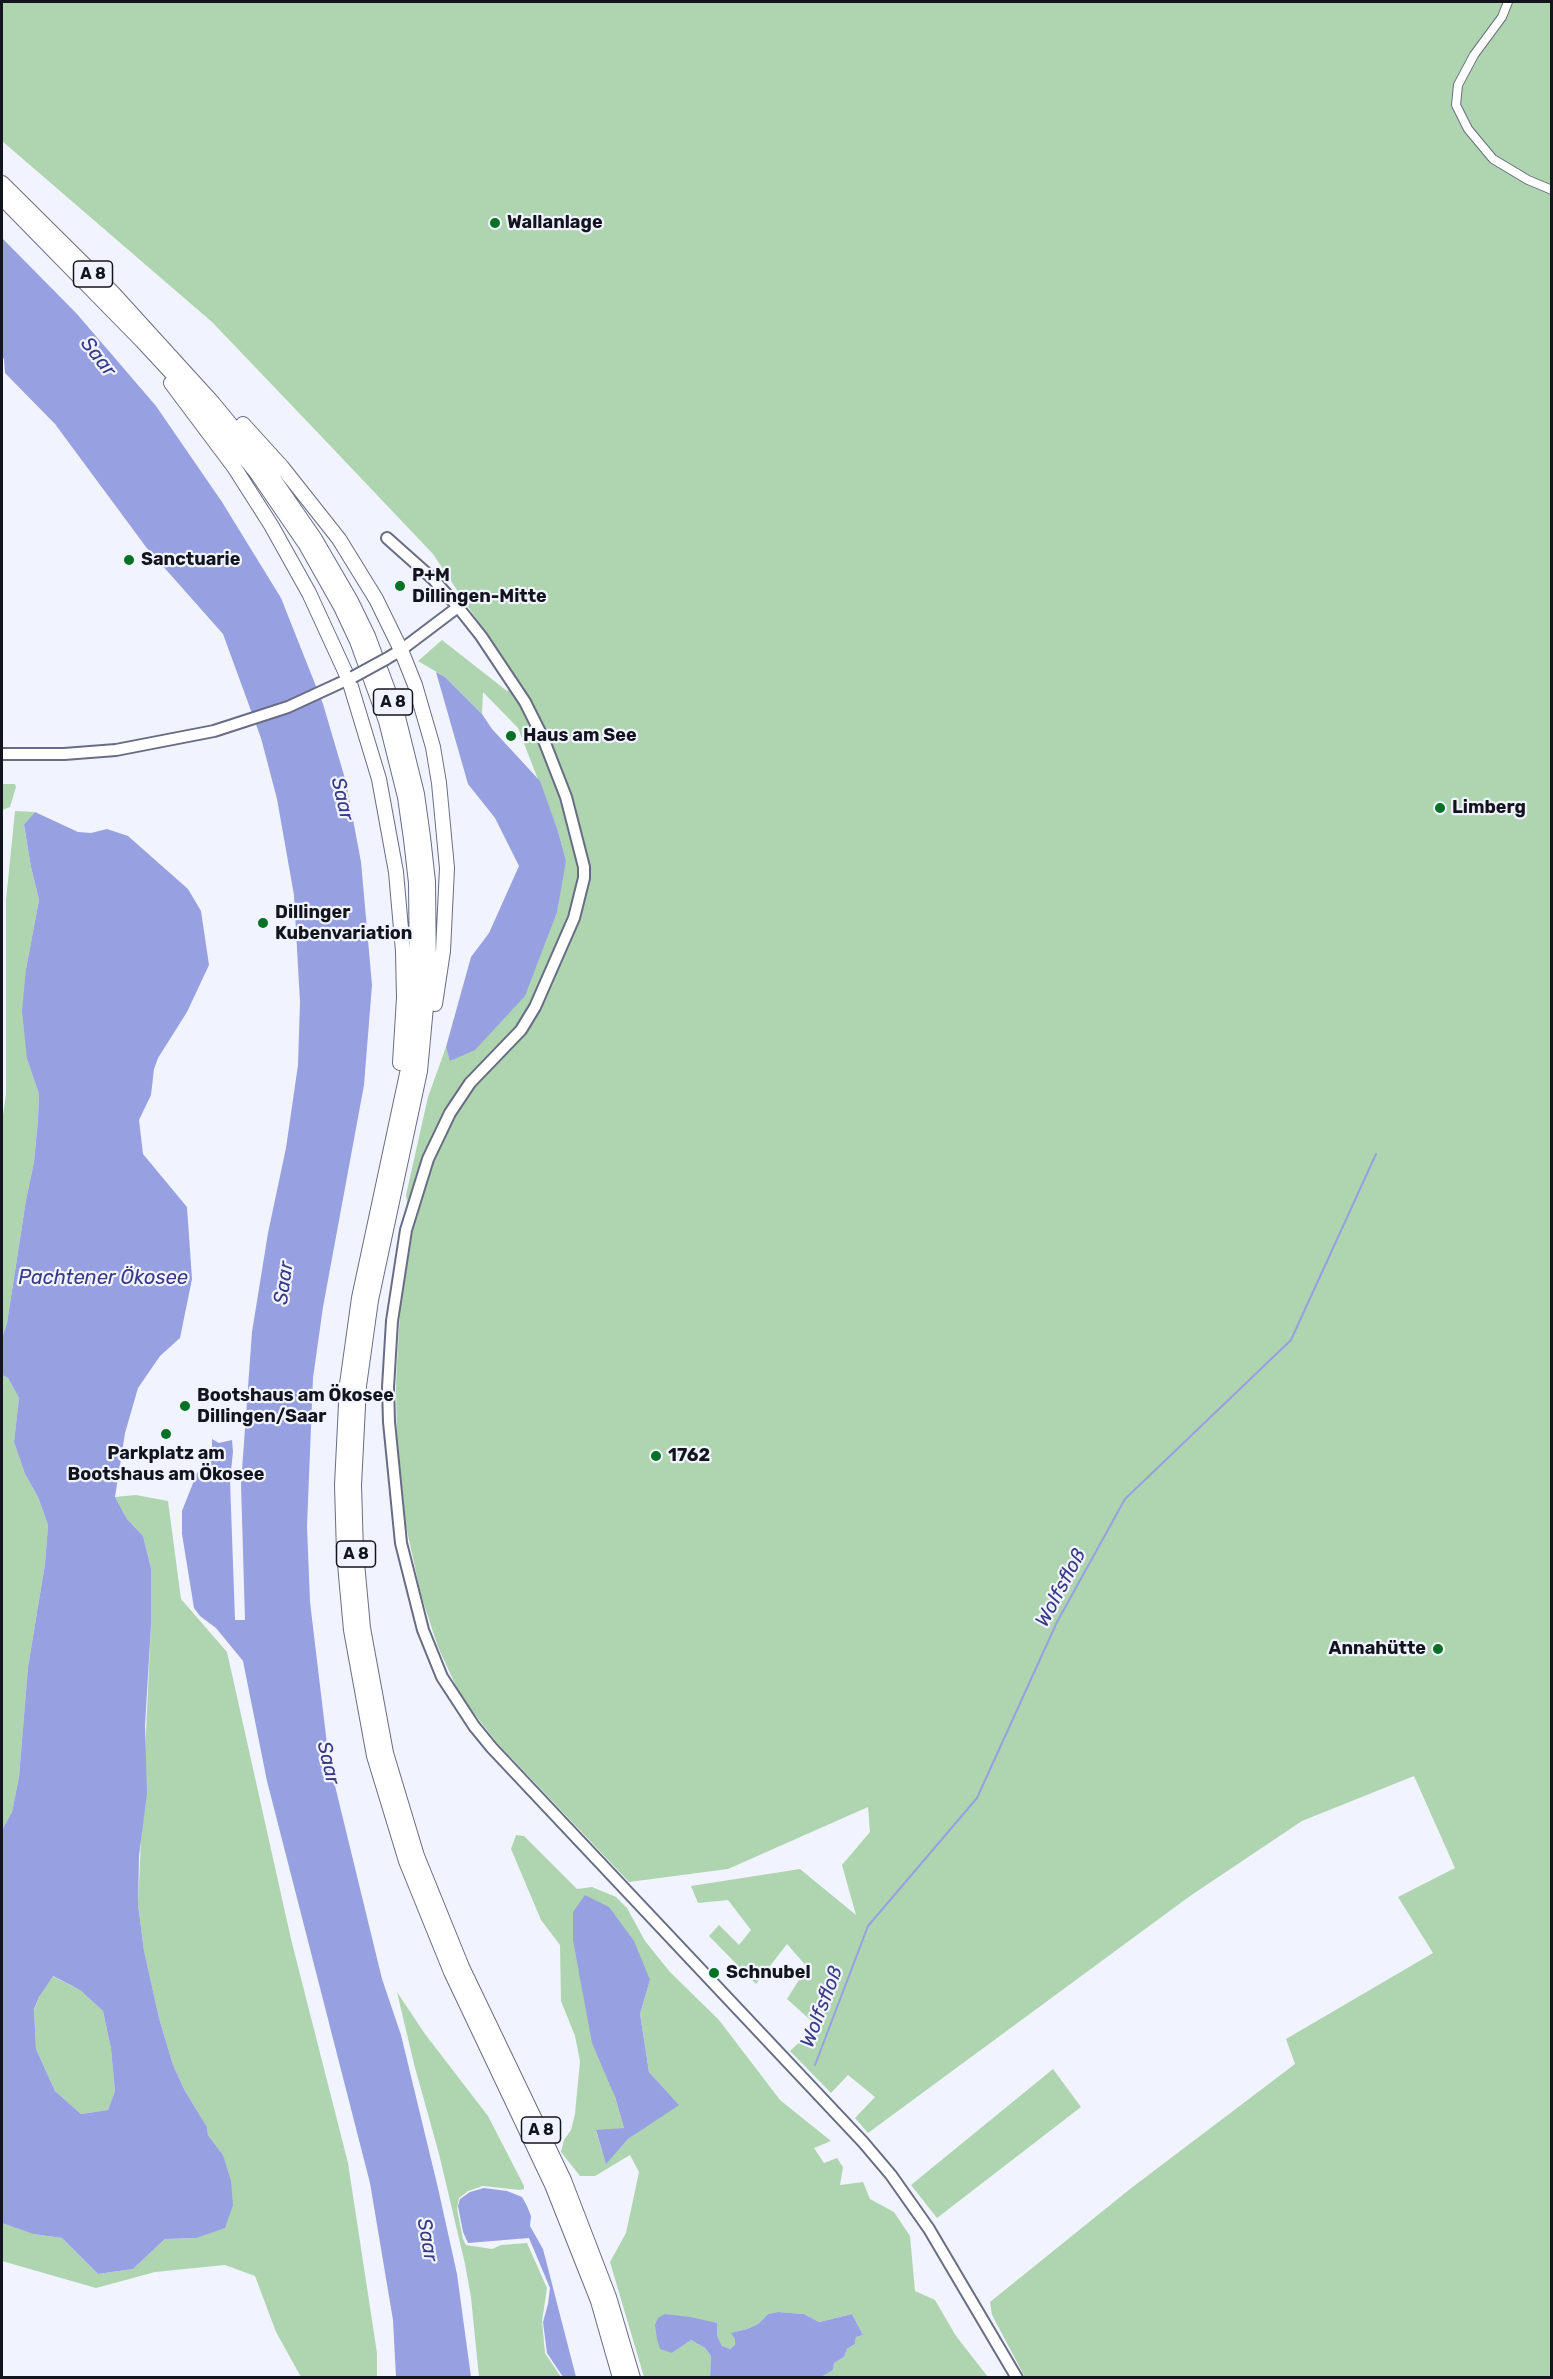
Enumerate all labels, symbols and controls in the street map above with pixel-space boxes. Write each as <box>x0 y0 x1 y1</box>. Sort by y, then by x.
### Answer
place label: Wallanlage <box>507 212 603 234</box>
marker: Wallanlage <box>488 216 502 230</box>
road number: A 8 <box>74 261 112 287</box>
water label: Saar <box>75 332 121 382</box>
place label: Sanctuarie <box>141 549 240 571</box>
marker: Sanctuarie <box>122 553 136 567</box>
place label: P+M Dillingen-Mitte <box>412 565 547 608</box>
marker: P+M Dillingen-Mitte <box>393 579 407 593</box>
road number: A 8 <box>374 689 412 715</box>
place label: Haus am See <box>523 725 637 747</box>
marker: Haus am See <box>504 729 518 743</box>
water label: Saar <box>325 775 359 823</box>
place label: Limberg <box>1452 797 1526 819</box>
marker: Limberg <box>1433 801 1447 815</box>
place label: Dillinger Kubenvariation <box>275 902 412 944</box>
marker: Dillinger Kubenvariation <box>256 916 270 930</box>
water label: Saar <box>269 1260 299 1306</box>
water label: Pachtener Ökosee <box>18 1266 188 1290</box>
place label: Bootshaus am Ökosee Dillingen/Saar <box>197 1385 394 1428</box>
marker: Bootshaus am Ökosee Dillingen/Saar <box>178 1399 192 1413</box>
marker: Parkplatz am Bootshaus am Ökosee <box>159 1427 173 1441</box>
place label: Parkplatz am Bootshaus am Ökosee <box>68 1443 264 1486</box>
place label: 1762 <box>668 1445 710 1467</box>
marker: 1762 <box>649 1449 663 1463</box>
road number: A 8 <box>336 1541 376 1567</box>
water label: Wolfsfloß <box>1030 1545 1092 1631</box>
place label: Annahütte <box>1329 1638 1426 1660</box>
marker: Annahütte <box>1431 1642 1445 1656</box>
water label: Saar <box>311 1739 345 1787</box>
place label: Schnubel <box>726 1962 811 1984</box>
water label: Wolfsfloß <box>796 1963 848 2051</box>
marker: Schnubel <box>707 1966 721 1980</box>
road number: A 8 <box>522 2117 560 2143</box>
water label: Saar <box>411 2217 443 2263</box>

